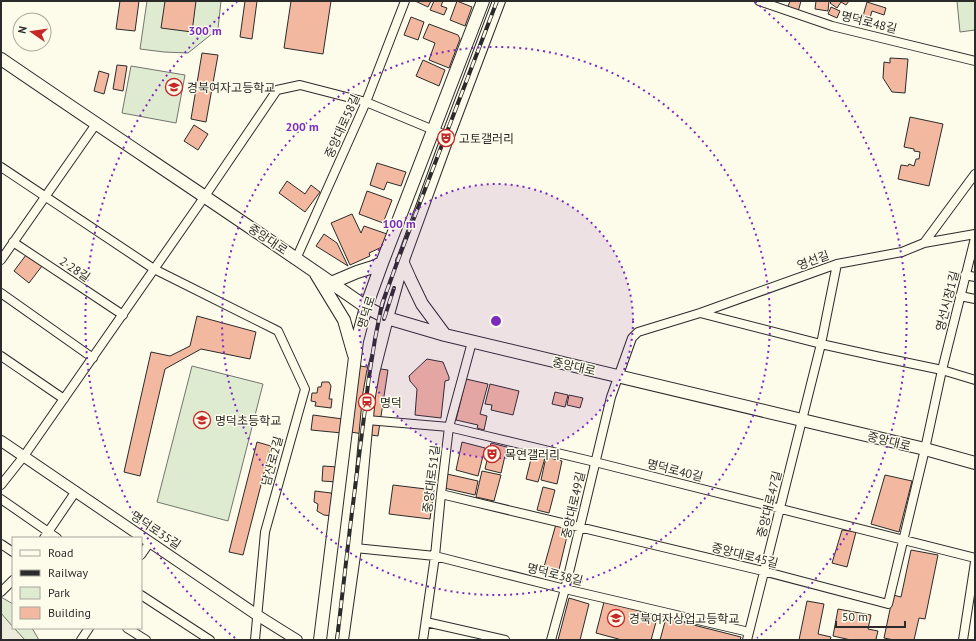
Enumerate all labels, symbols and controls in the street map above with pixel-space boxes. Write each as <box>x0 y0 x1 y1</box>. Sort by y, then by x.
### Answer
street label: 명덕로48길 <box>839 8 899 36</box>
north arrow <box>12 12 52 52</box>
text: 300 m <box>188 23 222 38</box>
text: N <box>15 25 30 35</box>
school or university icon: 경북여자고등학교 <box>164 77 184 97</box>
place label: 경북여자고등학교 <box>187 80 275 95</box>
street label: 중앙대로58길 <box>321 92 363 160</box>
text: 200 m <box>285 119 319 134</box>
theatre icon: 고토갤러리 <box>436 128 456 148</box>
place label: 고토갤러리 <box>459 131 514 146</box>
text: 100 m <box>382 216 416 231</box>
street label: 중앙대로 <box>245 220 291 258</box>
street label: 영선길 <box>795 247 831 273</box>
street label: 2·28길 <box>57 253 93 285</box>
street label: 영선시장1길 <box>932 269 962 333</box>
street label: 명덕로 <box>354 294 378 330</box>
centre of rings <box>489 314 503 328</box>
street label: 중앙대로 <box>551 354 597 378</box>
station icon: 명덕 <box>357 392 377 412</box>
place label: 명덕 <box>380 395 402 410</box>
school or university icon: 명덕초등학교 <box>192 410 212 430</box>
place label: 명덕초등학교 <box>215 413 281 428</box>
street label: 중앙대로 <box>866 428 912 454</box>
street label: 남산로2길 <box>258 435 286 487</box>
street label: 중앙대로51길 <box>419 444 443 514</box>
theatre icon: 목연갤러리 <box>482 444 502 464</box>
place label: 목연갤러리 <box>505 447 560 462</box>
street label: 명덕로40길 <box>645 456 705 484</box>
street label: 중앙대로47길 <box>753 469 785 539</box>
street label: 중앙대로49길 <box>558 470 588 540</box>
street label: 명덕로35길 <box>128 508 184 552</box>
legend <box>12 537 142 629</box>
street label: 중앙대로45길 <box>710 539 780 571</box>
text: Road <box>48 545 73 560</box>
street label: 명덕로38길 <box>525 560 585 588</box>
text: Railway <box>48 565 88 580</box>
text: Park <box>48 585 70 600</box>
scale bar <box>836 603 905 629</box>
text: Building <box>48 605 91 620</box>
school or university icon: 경북여자상업고등학교 <box>606 608 626 628</box>
text: 50 m <box>842 609 868 624</box>
place label: 경북여자상업고등학교 <box>629 611 739 626</box>

